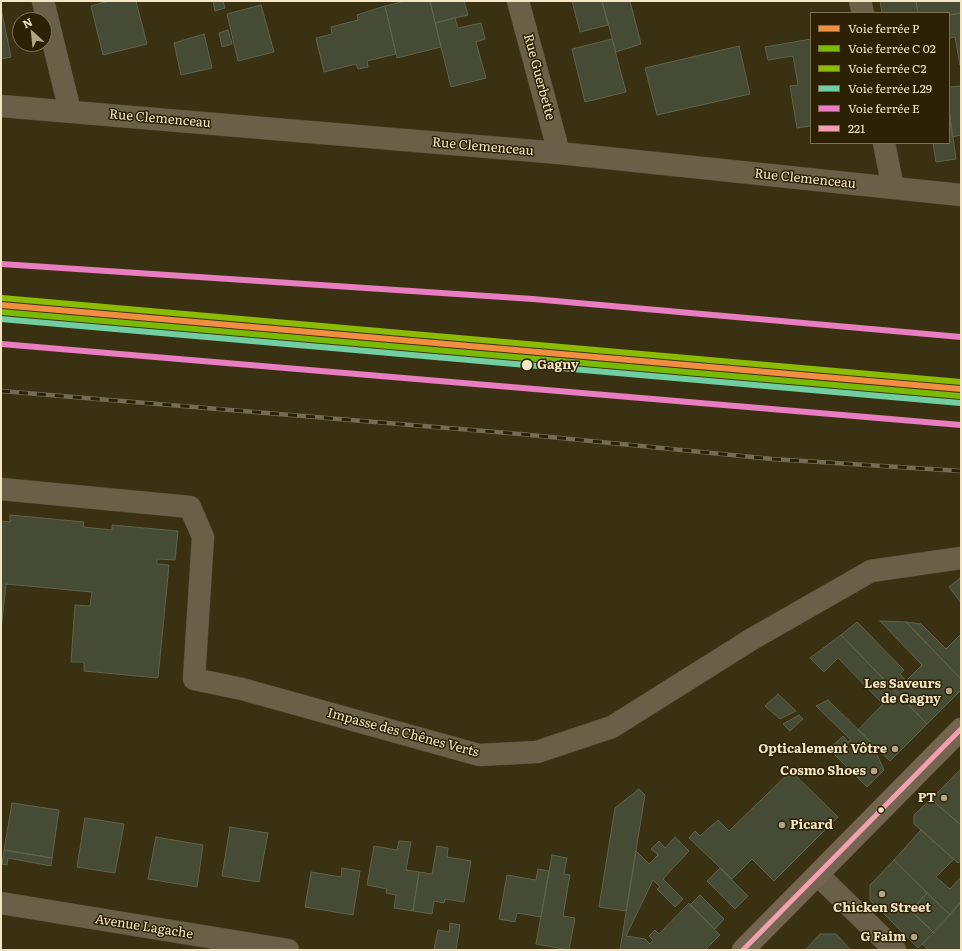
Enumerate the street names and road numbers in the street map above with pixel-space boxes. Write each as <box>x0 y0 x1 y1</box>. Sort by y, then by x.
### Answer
street label: Rue Guerbette <box>520 32 558 122</box>
street label: Rue Clemenceau <box>109 107 211 131</box>
street label: Rue Clemenceau <box>432 135 534 159</box>
street label: Rue Clemenceau <box>753 166 857 192</box>
street label: Impasse des Chênes Verts <box>326 705 480 761</box>
street label: Avenue Lagache <box>94 912 194 942</box>

